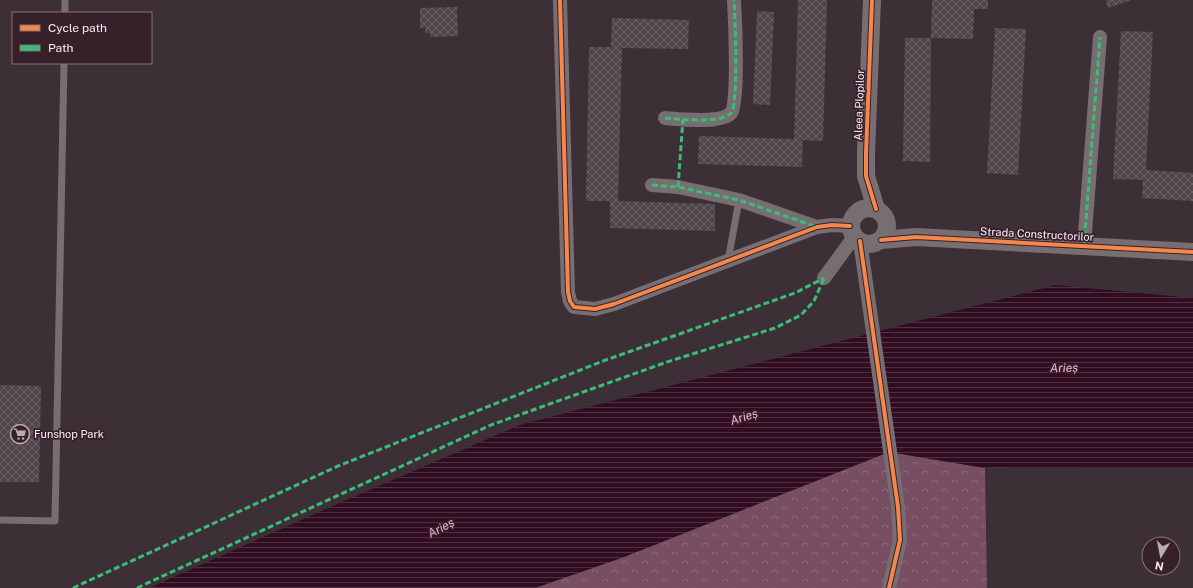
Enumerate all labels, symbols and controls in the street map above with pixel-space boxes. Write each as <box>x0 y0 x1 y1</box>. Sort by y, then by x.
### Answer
legend <box>12 12 152 64</box>
text: Cycle path <box>48 21 107 35</box>
text: Path <box>48 41 74 55</box>
street label: Aleea Plopilor <box>852 69 866 141</box>
street label: Strada Constructorilor <box>980 225 1094 243</box>
water label: Arieș <box>1050 361 1078 375</box>
water label: Arieș <box>729 406 760 428</box>
supermarket icon: Funshop Park <box>9 423 31 445</box>
place label: Funshop Park <box>34 428 104 440</box>
water label: Arieș <box>425 515 457 541</box>
north arrow <box>1141 536 1181 576</box>
text: N <box>1154 559 1165 573</box>

